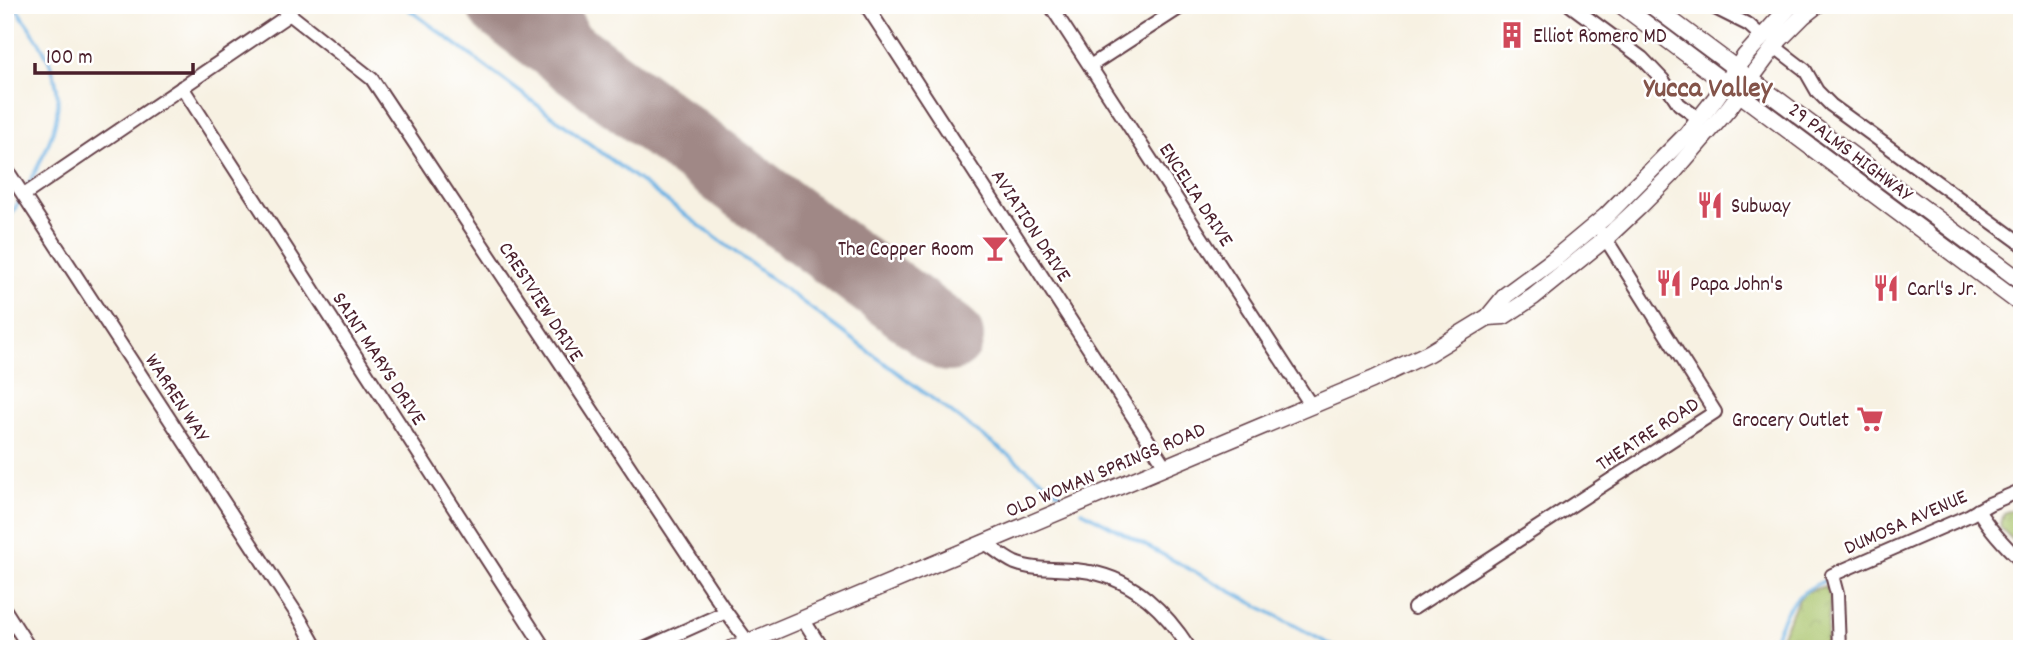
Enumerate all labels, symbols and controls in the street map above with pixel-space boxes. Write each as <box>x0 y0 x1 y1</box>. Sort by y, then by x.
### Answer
building icon: Elliot Romero MD <box>1497 20 1527 50</box>
place label: Elliot Romero MD <box>1533 23 1667 53</box>
scale bar <box>35 32 192 76</box>
text: 100 m <box>46 44 93 74</box>
district label: Yucca Valley <box>1643 71 1774 111</box>
street label: 29 PALMS HIGHWAY <box>1781 96 1919 211</box>
street label: ENCELIA DRIVE <box>1150 138 1240 254</box>
street label: AVIATION DRIVE <box>982 164 1077 289</box>
restaurant icon: Subway <box>1695 190 1725 220</box>
place label: Subway <box>1731 193 1791 223</box>
bar icon: The Copper Room <box>980 233 1010 263</box>
place label: The Copper Room <box>838 236 974 266</box>
street label: CRESTVIEW DRIVE <box>489 237 590 369</box>
restaurant icon: Papa John's <box>1654 268 1684 298</box>
place label: Papa John's <box>1690 271 1783 301</box>
restaurant icon: Carl's Jr. <box>1871 273 1901 303</box>
place label: Carl's Jr. <box>1907 276 1977 306</box>
street label: SAINT MARYS DRIVE <box>323 287 432 433</box>
street label: WARREN WAY <box>136 349 216 450</box>
street label: THEATRE ROAD <box>1591 391 1706 480</box>
supermarket icon: Grocery Outlet <box>1855 404 1885 434</box>
place label: Grocery Outlet <box>1732 407 1849 437</box>
street label: OLD WOMAN SPRINGS ROAD <box>1002 416 1211 527</box>
street label: DUMOSA AVENUE <box>1840 483 1973 564</box>

